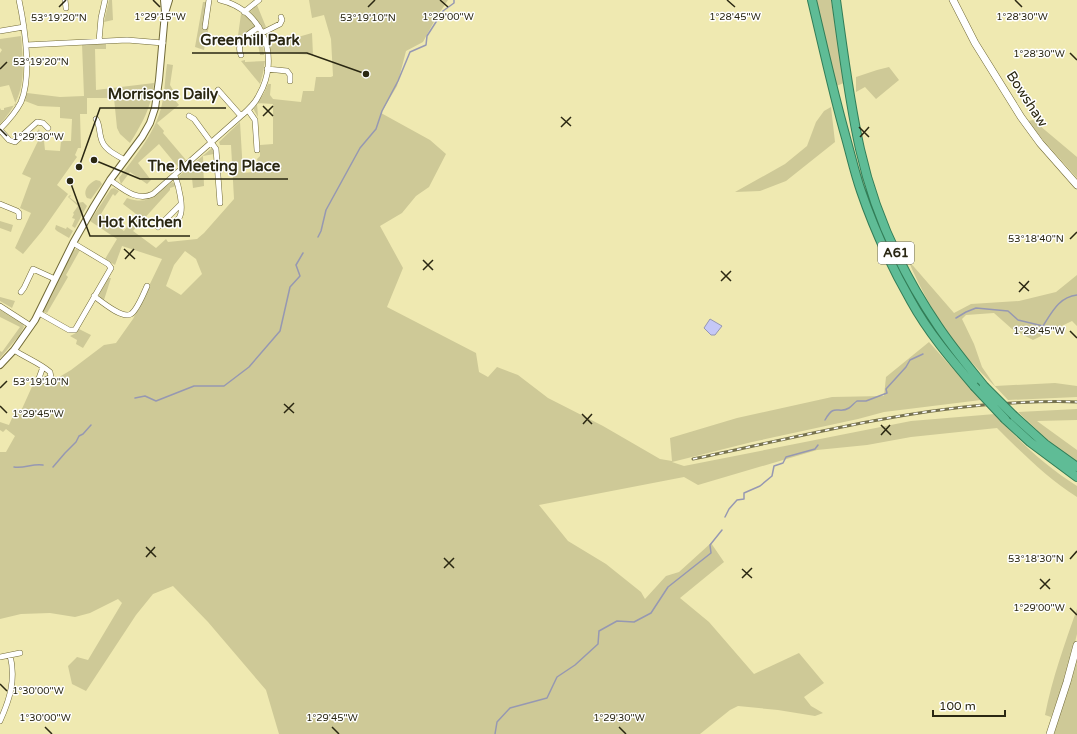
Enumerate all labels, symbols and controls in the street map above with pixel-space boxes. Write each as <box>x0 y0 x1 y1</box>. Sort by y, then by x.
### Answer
text: 1°29'15"W <box>134 11 186 23</box>
text: 1°29'00"W <box>422 11 474 23</box>
text: 1°28'45"W <box>709 11 761 23</box>
text: 1°28'30"W <box>996 11 1048 23</box>
text: 53°19'20"N <box>31 12 87 24</box>
text: 53°19'10"N <box>340 12 396 24</box>
callout: Greenhill Park <box>192 26 307 53</box>
text: Greenhill Park <box>200 31 300 49</box>
text: 1°28'30"W <box>1013 48 1065 60</box>
text: 53°19'20"N <box>13 56 69 68</box>
street label: Bowshaw <box>1003 68 1051 130</box>
callout: Morrisons Daily <box>100 81 226 108</box>
text: Morrisons Daily <box>108 85 218 104</box>
text: 1°29'30"W <box>12 131 64 143</box>
callout: The Meeting Place <box>140 152 288 179</box>
text: The Meeting Place <box>147 157 281 176</box>
callout: Hot Kitchen <box>90 209 190 236</box>
text: Hot Kitchen <box>98 213 182 231</box>
text: 53°18'40"N <box>1008 233 1064 245</box>
road number: A61 <box>878 242 914 264</box>
text: 1°28'45"W <box>1013 325 1065 337</box>
text: 53°19'10"N <box>13 376 69 388</box>
text: 1°29'45"W <box>12 408 64 420</box>
text: 53°18'30"N <box>1008 553 1064 565</box>
text: 1°29'00"W <box>1013 602 1065 614</box>
text: 1°30'00"W <box>12 685 64 697</box>
scale bar <box>933 692 1005 718</box>
text: 100 m <box>939 699 976 713</box>
text: 1°30'00"W <box>19 712 71 724</box>
text: 1°29'45"W <box>306 712 358 724</box>
text: 1°29'30"W <box>593 712 645 724</box>

